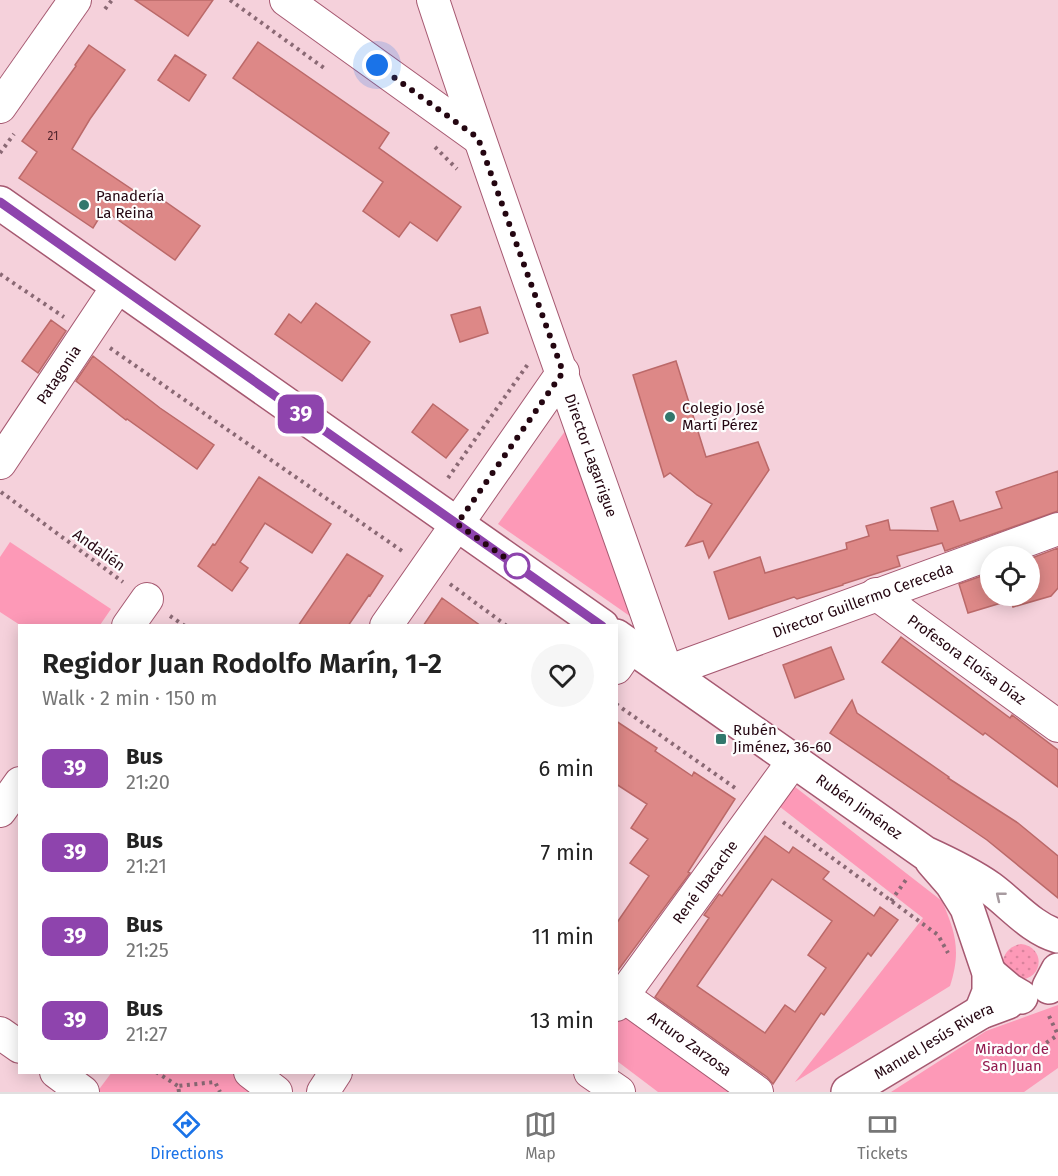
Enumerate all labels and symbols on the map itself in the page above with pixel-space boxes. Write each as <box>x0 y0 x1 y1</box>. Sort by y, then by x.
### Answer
your location <box>362 50 392 80</box>
house number: 21 <box>48 129 58 143</box>
place label: Panadería La Reina <box>96 187 164 222</box>
marker: Panadería La Reina <box>77 198 91 212</box>
street label: Patagonia <box>33 342 85 408</box>
street label: Director Lagarrigue <box>561 391 621 520</box>
line badge: 39 <box>274 394 328 434</box>
place label: Colegio José Martí Pérez <box>682 399 765 434</box>
marker: Colegio José Martí Pérez <box>663 410 677 424</box>
street label: Andalién <box>69 525 129 575</box>
unlabelled marker <box>504 553 530 579</box>
street label: Director Guillermo Cereceda <box>770 559 956 642</box>
street label: Profesora Eloísa Díaz <box>904 611 1030 709</box>
place label: Rubén Jiménez, 36-60 <box>733 721 832 756</box>
marker: Rubén Jiménez, 36-60 <box>714 732 728 746</box>
street label: Rubén Jiménez <box>813 770 906 843</box>
street label: René Ibacache <box>669 837 742 927</box>
one-way arrow <box>996 893 1007 904</box>
street label: Manuel Jesús Rivera <box>871 999 996 1083</box>
street label: Arturo Zarzosa <box>644 1008 735 1080</box>
park label: Mirador de San Juan <box>975 1040 1049 1075</box>

